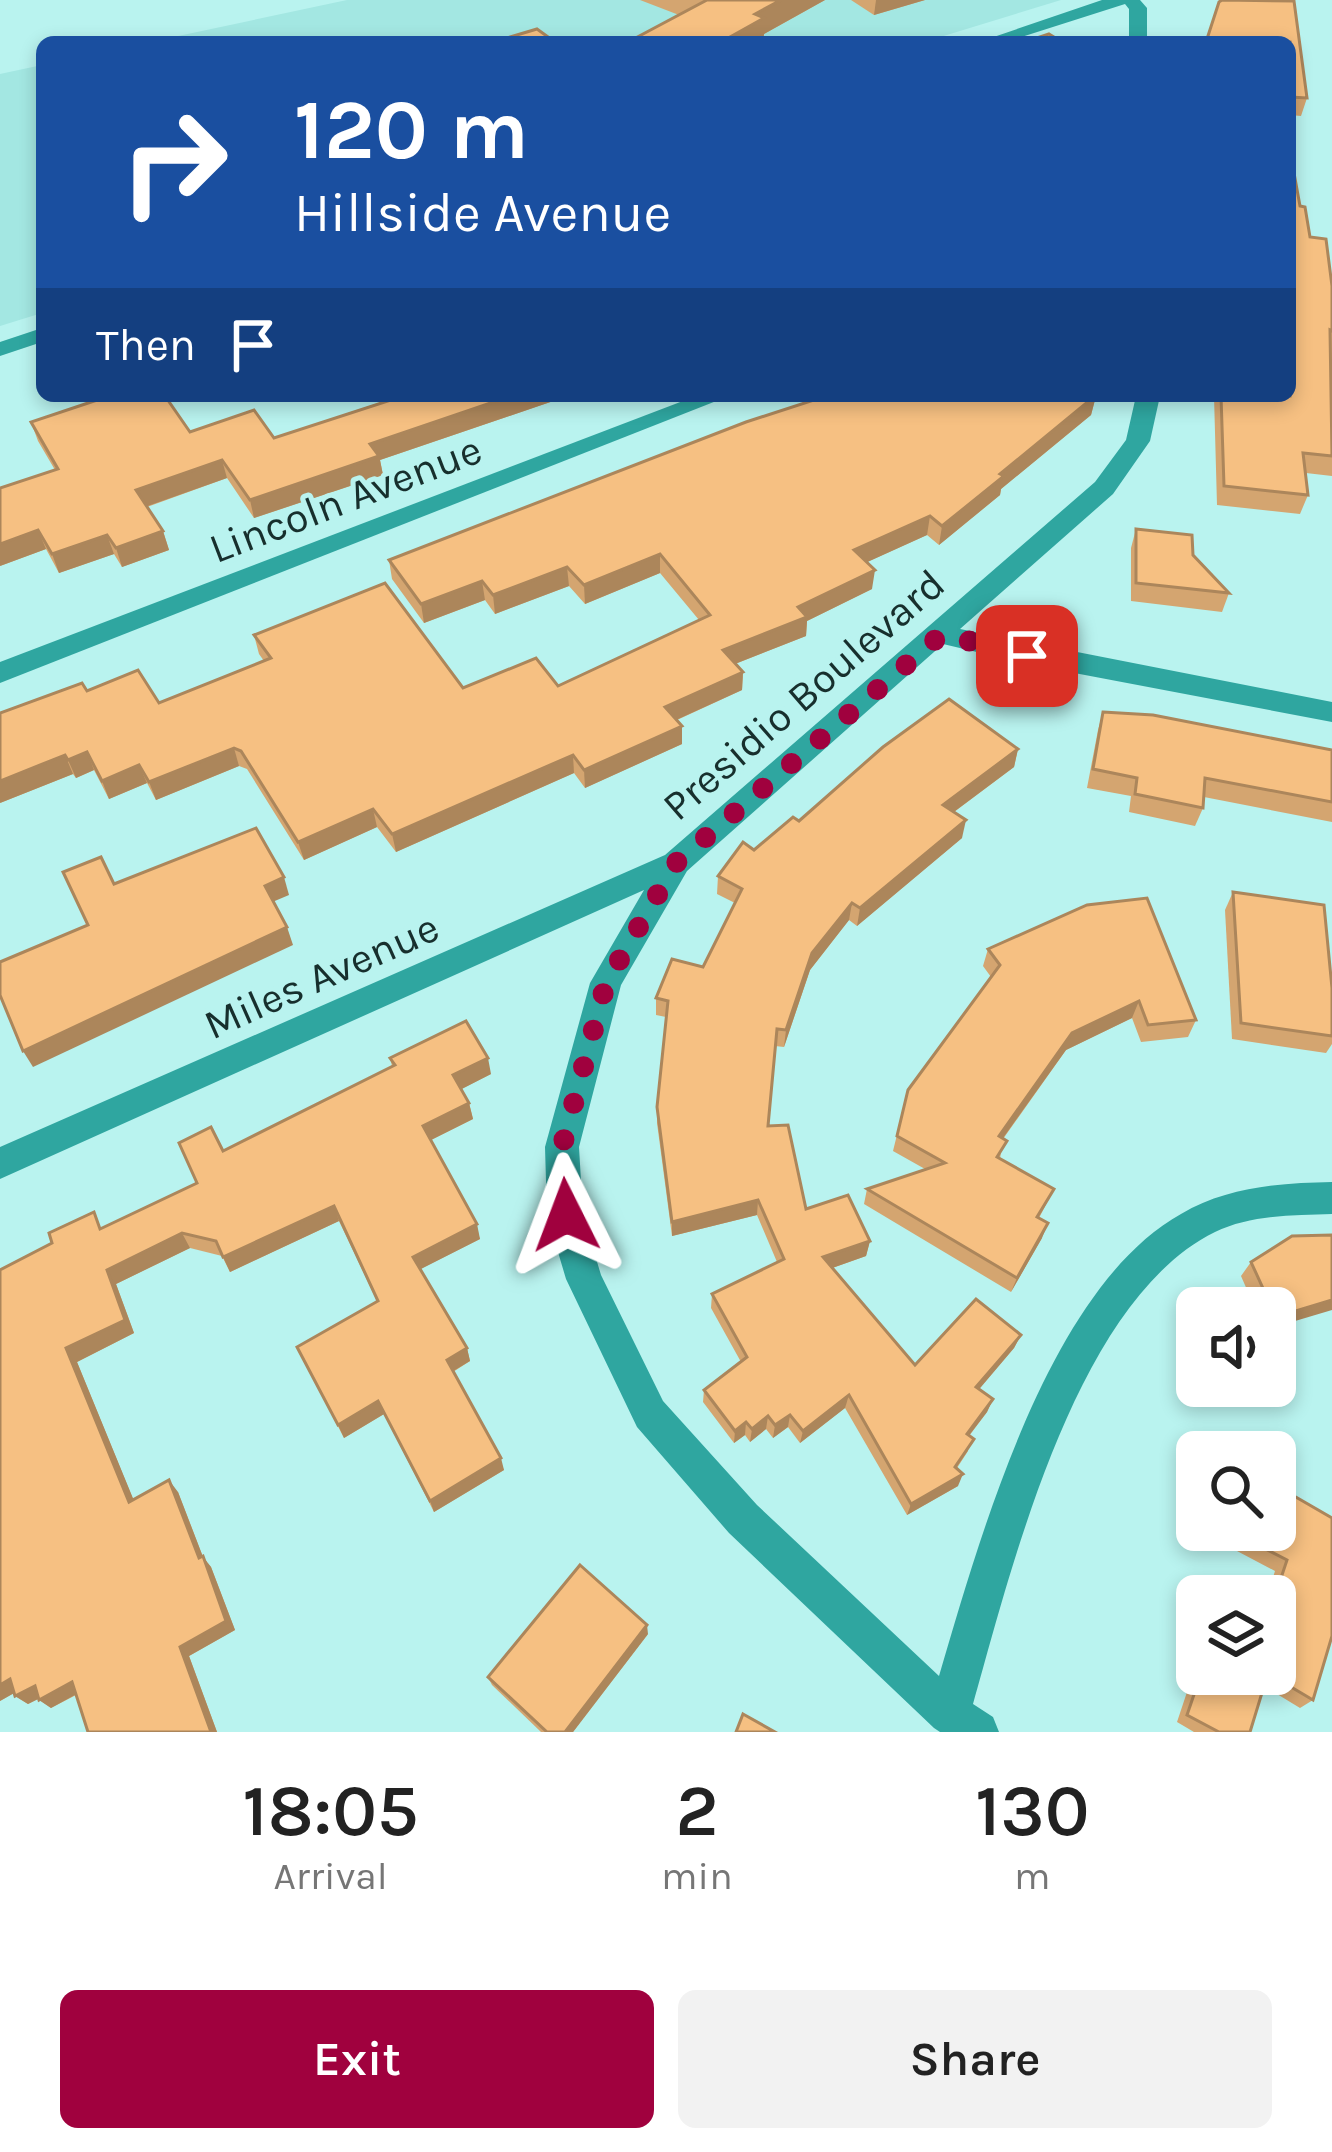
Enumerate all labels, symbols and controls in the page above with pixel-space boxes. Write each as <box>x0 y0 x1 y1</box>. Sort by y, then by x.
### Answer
text: 120 m <box>294 81 529 179</box>
icon: right <box>96 84 252 240</box>
text: Hillside Avenue <box>294 181 671 245</box>
icon: arrive <box>220 312 286 378</box>
text: Then <box>96 319 196 371</box>
street label: Lincoln Avenue <box>202 424 488 574</box>
street label: Presidio Boulevard <box>653 559 955 831</box>
pin <box>976 605 1078 707</box>
icon: arrive <box>994 623 1060 689</box>
street label: Miles Avenue <box>196 902 447 1050</box>
position arrow <box>503 1152 629 1278</box>
map controls <box>1176 1287 1296 1695</box>
button: sound <box>1176 1287 1296 1407</box>
button: search <box>1176 1431 1296 1551</box>
button: layers <box>1176 1575 1296 1695</box>
text: 18:05 <box>243 1769 419 1853</box>
text: 2 <box>675 1769 718 1853</box>
text: 130 <box>975 1769 1089 1853</box>
text: Arrival <box>273 1853 388 1899</box>
text: min <box>661 1853 733 1899</box>
text: m <box>1014 1853 1051 1899</box>
button: Exit <box>60 1990 654 2128</box>
button: Share <box>678 1990 1272 2128</box>

